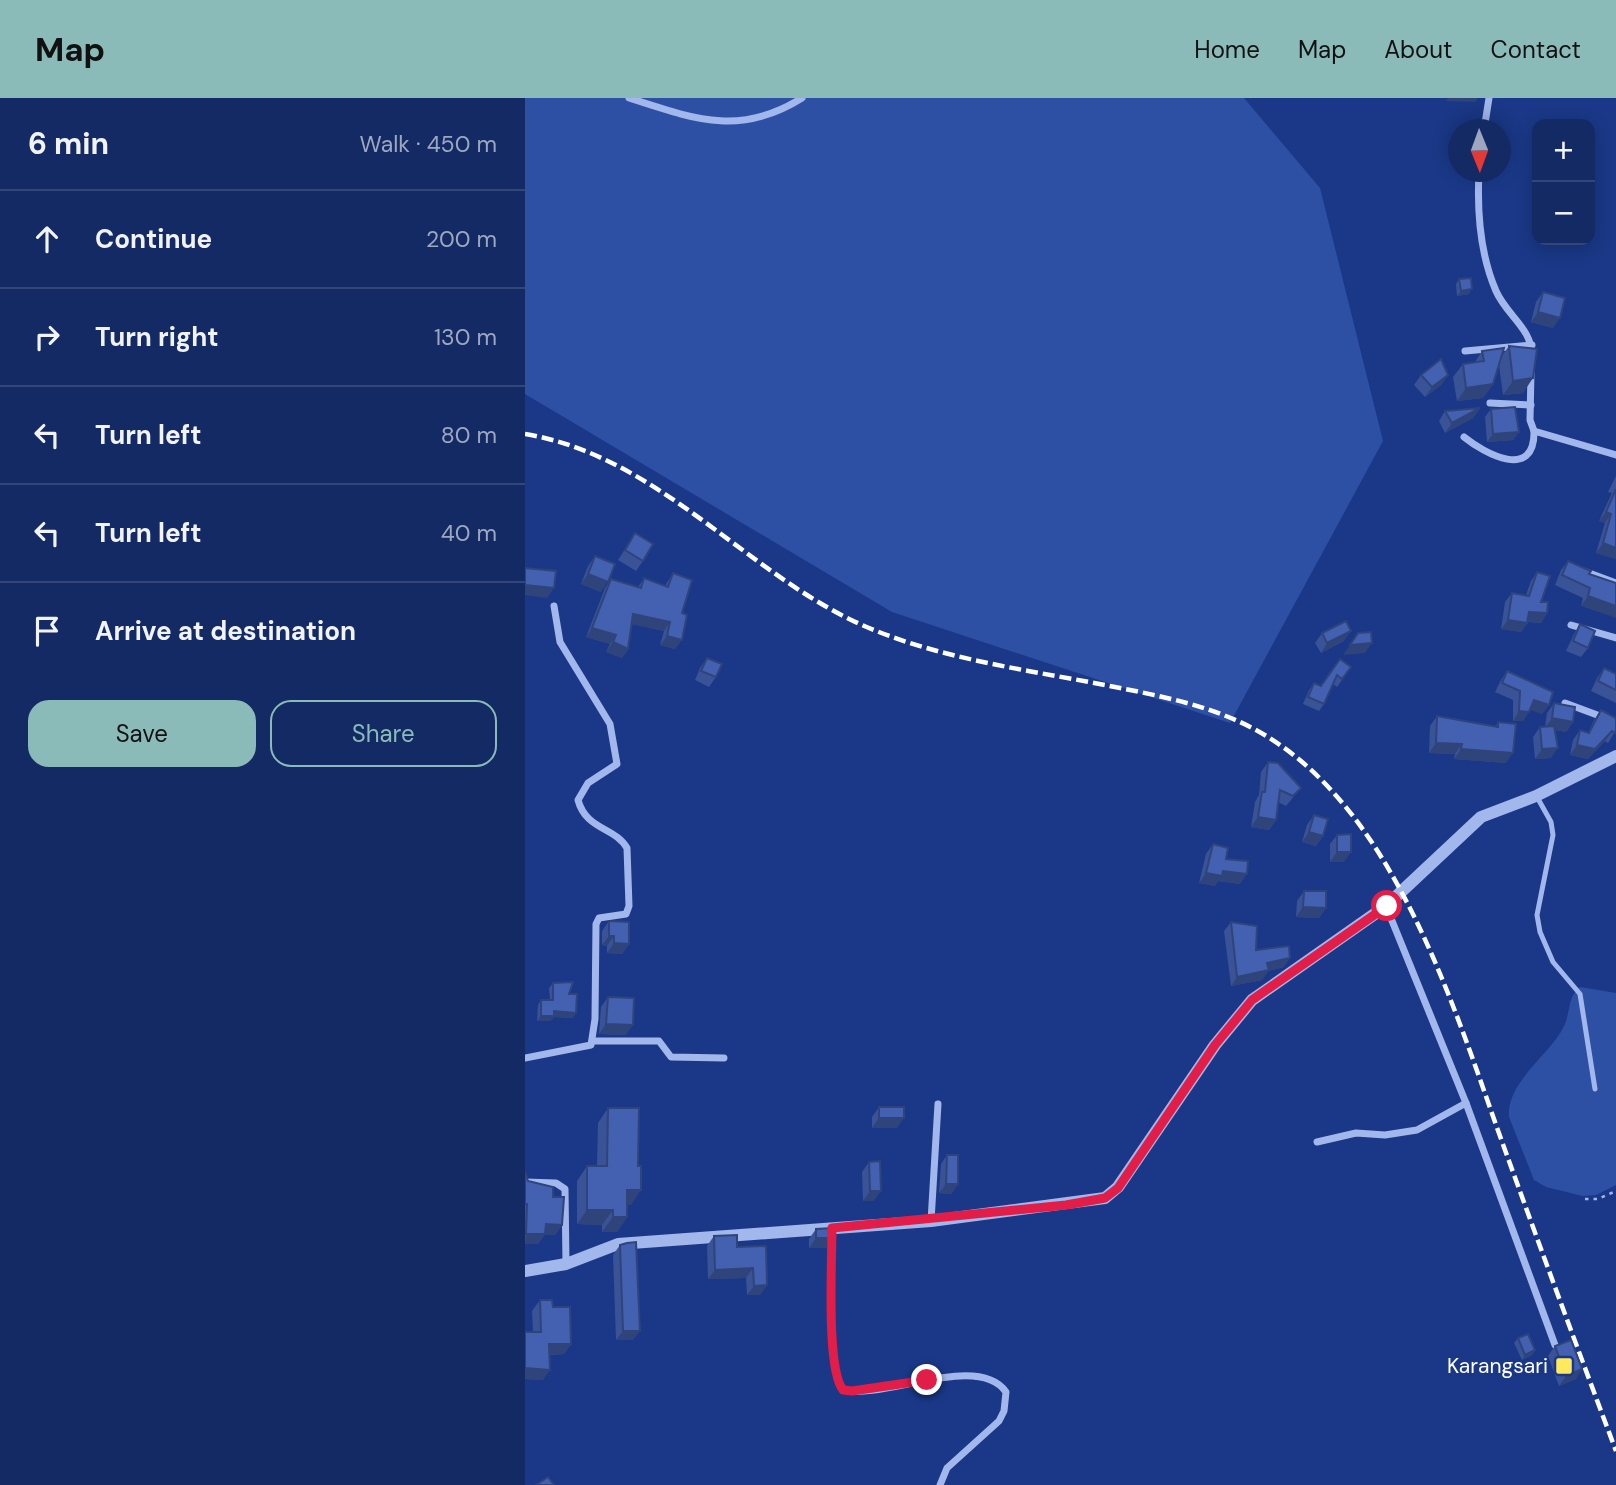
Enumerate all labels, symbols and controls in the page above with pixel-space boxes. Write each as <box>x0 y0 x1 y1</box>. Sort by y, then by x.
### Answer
text: Map <box>35 28 105 71</box>
text: Home <box>1194 34 1260 65</box>
text: Map <box>1298 34 1346 65</box>
text: About <box>1384 34 1453 65</box>
text: Contact <box>1491 34 1581 65</box>
north arrow <box>1448 119 1511 182</box>
map controls <box>1532 119 1595 245</box>
button: + <box>1532 119 1595 182</box>
text: 6 min <box>28 124 109 163</box>
text: Walk · 450 m <box>360 129 497 159</box>
button: − <box>1532 182 1595 245</box>
icon: ahead <box>28 220 66 258</box>
text: Continue <box>95 222 212 256</box>
text: 200 m <box>426 224 497 254</box>
icon: right <box>28 318 66 356</box>
text: Turn right <box>95 320 219 354</box>
text: 130 m <box>434 322 497 352</box>
icon: left <box>28 416 66 454</box>
text: Turn left <box>95 418 202 452</box>
text: 80 m <box>441 420 497 450</box>
icon: left <box>28 514 66 552</box>
text: Turn left <box>95 516 202 550</box>
text: 40 m <box>441 518 497 548</box>
icon: arrive <box>28 612 66 650</box>
text: Arrive at destination <box>95 614 356 648</box>
button: Save <box>28 700 256 767</box>
button: Share <box>270 700 497 767</box>
route start <box>1371 890 1402 921</box>
place label: Karangsari <box>1447 1352 1548 1380</box>
marker: Karangsari <box>1554 1356 1574 1376</box>
route end <box>911 1364 942 1395</box>

